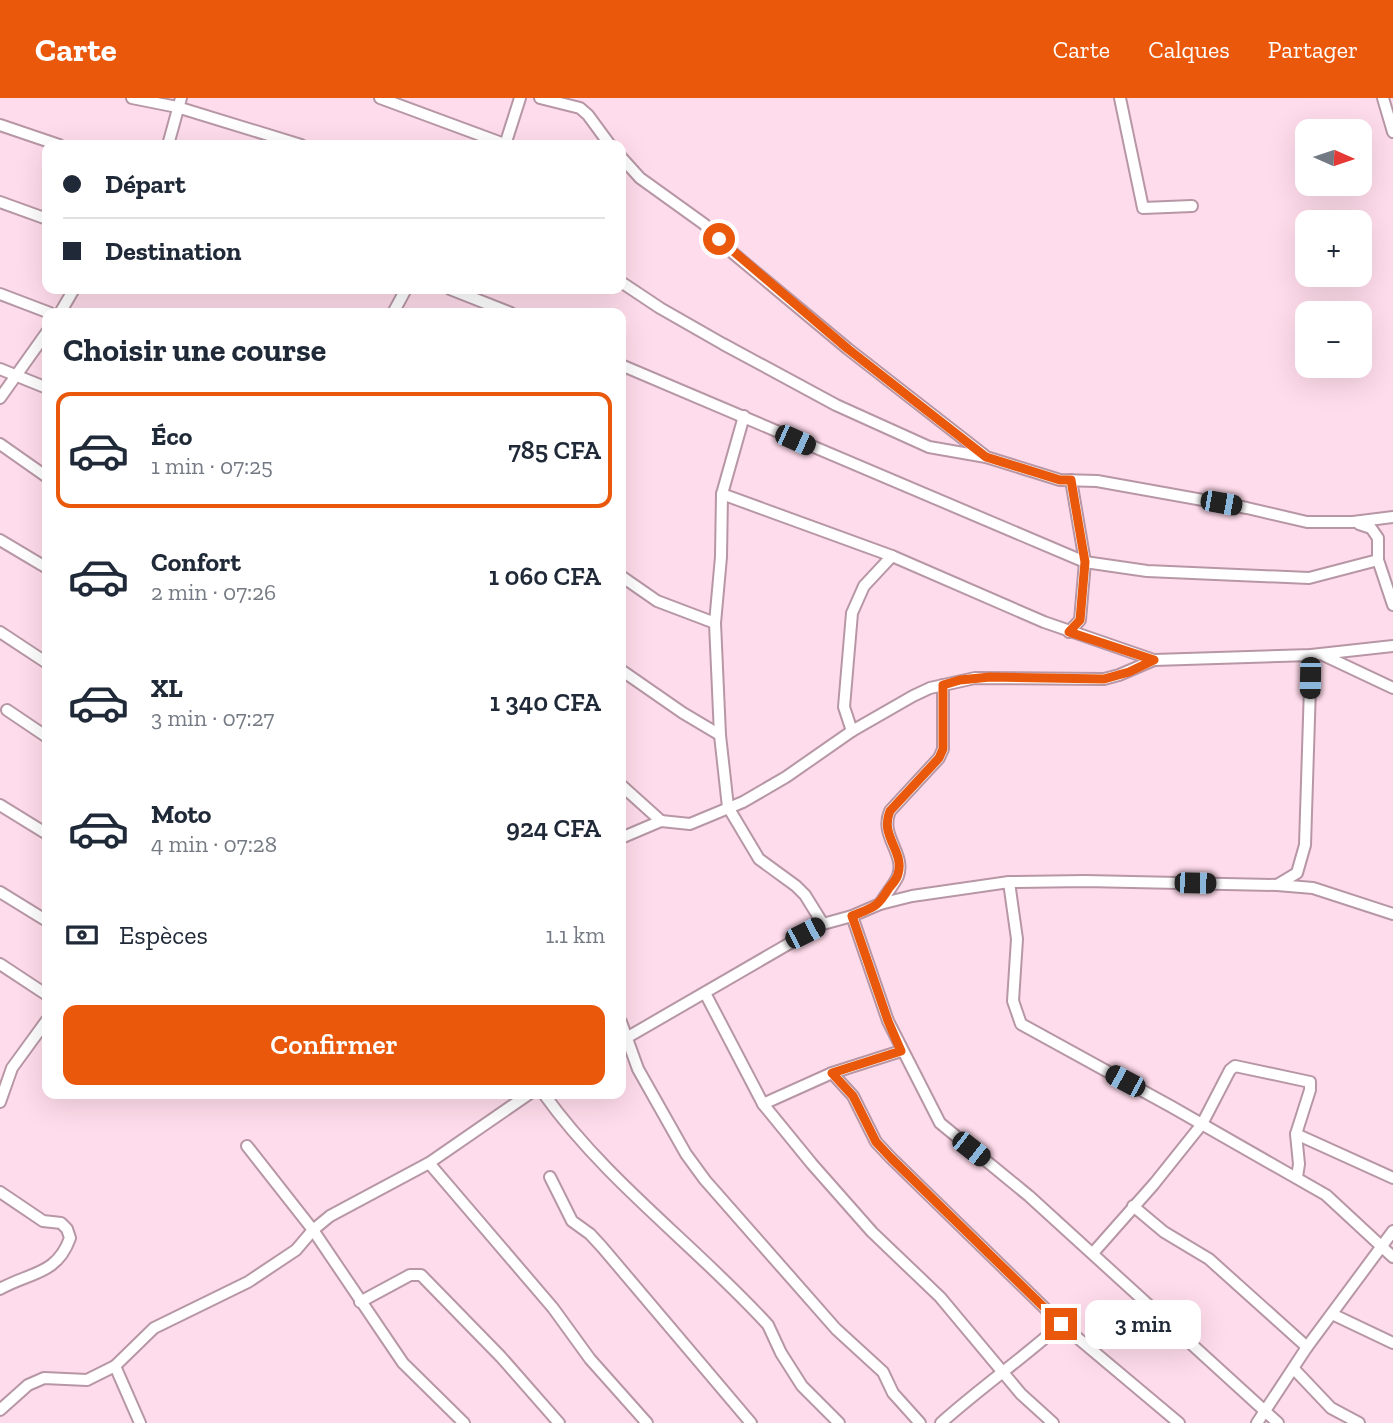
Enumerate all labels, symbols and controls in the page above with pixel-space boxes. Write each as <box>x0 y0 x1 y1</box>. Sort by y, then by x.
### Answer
text: Carte <box>35 30 117 69</box>
text: Carte <box>1053 35 1110 64</box>
text: Calques <box>1148 35 1230 64</box>
text: Partager <box>1268 35 1358 64</box>
north arrow <box>1295 119 1372 196</box>
map controls <box>1295 119 1372 378</box>
text: Départ <box>105 168 186 200</box>
button: + <box>1295 210 1372 287</box>
route start <box>703 223 735 255</box>
text: Destination <box>105 235 241 267</box>
button: − <box>1295 301 1372 378</box>
text: Choisir une course <box>63 331 326 369</box>
icon: car <box>67 419 130 482</box>
text: Éco <box>151 420 192 452</box>
car <box>772 422 819 458</box>
text: 785 CFA <box>508 434 601 466</box>
text: 1 min · 07:25 <box>151 452 273 480</box>
car <box>1199 489 1244 517</box>
icon: car <box>67 545 130 608</box>
text: Confort <box>151 546 241 578</box>
text: 1 060 CFA <box>489 560 601 592</box>
text: 2 min · 07:26 <box>151 578 276 606</box>
car <box>1300 657 1321 699</box>
icon: car <box>67 671 130 734</box>
text: XL <box>151 672 183 704</box>
text: 1 340 CFA <box>490 686 601 718</box>
text: 3 min · 07:27 <box>151 704 274 732</box>
icon: car <box>67 797 130 860</box>
text: Moto <box>151 798 211 830</box>
text: 924 CFA <box>506 812 601 844</box>
text: 4 min · 07:28 <box>151 830 277 858</box>
car <box>1174 872 1217 894</box>
car <box>782 914 829 952</box>
icon: cash <box>63 916 101 954</box>
text: Espèces <box>119 919 208 951</box>
text: 1.1 km <box>545 921 605 949</box>
button: Confirmer <box>63 1005 605 1085</box>
car <box>1102 1062 1149 1100</box>
car <box>948 1128 995 1170</box>
callout: 3 min <box>1086 1300 1201 1348</box>
route end <box>1045 1308 1077 1340</box>
text: 3 min <box>1115 1310 1171 1338</box>

